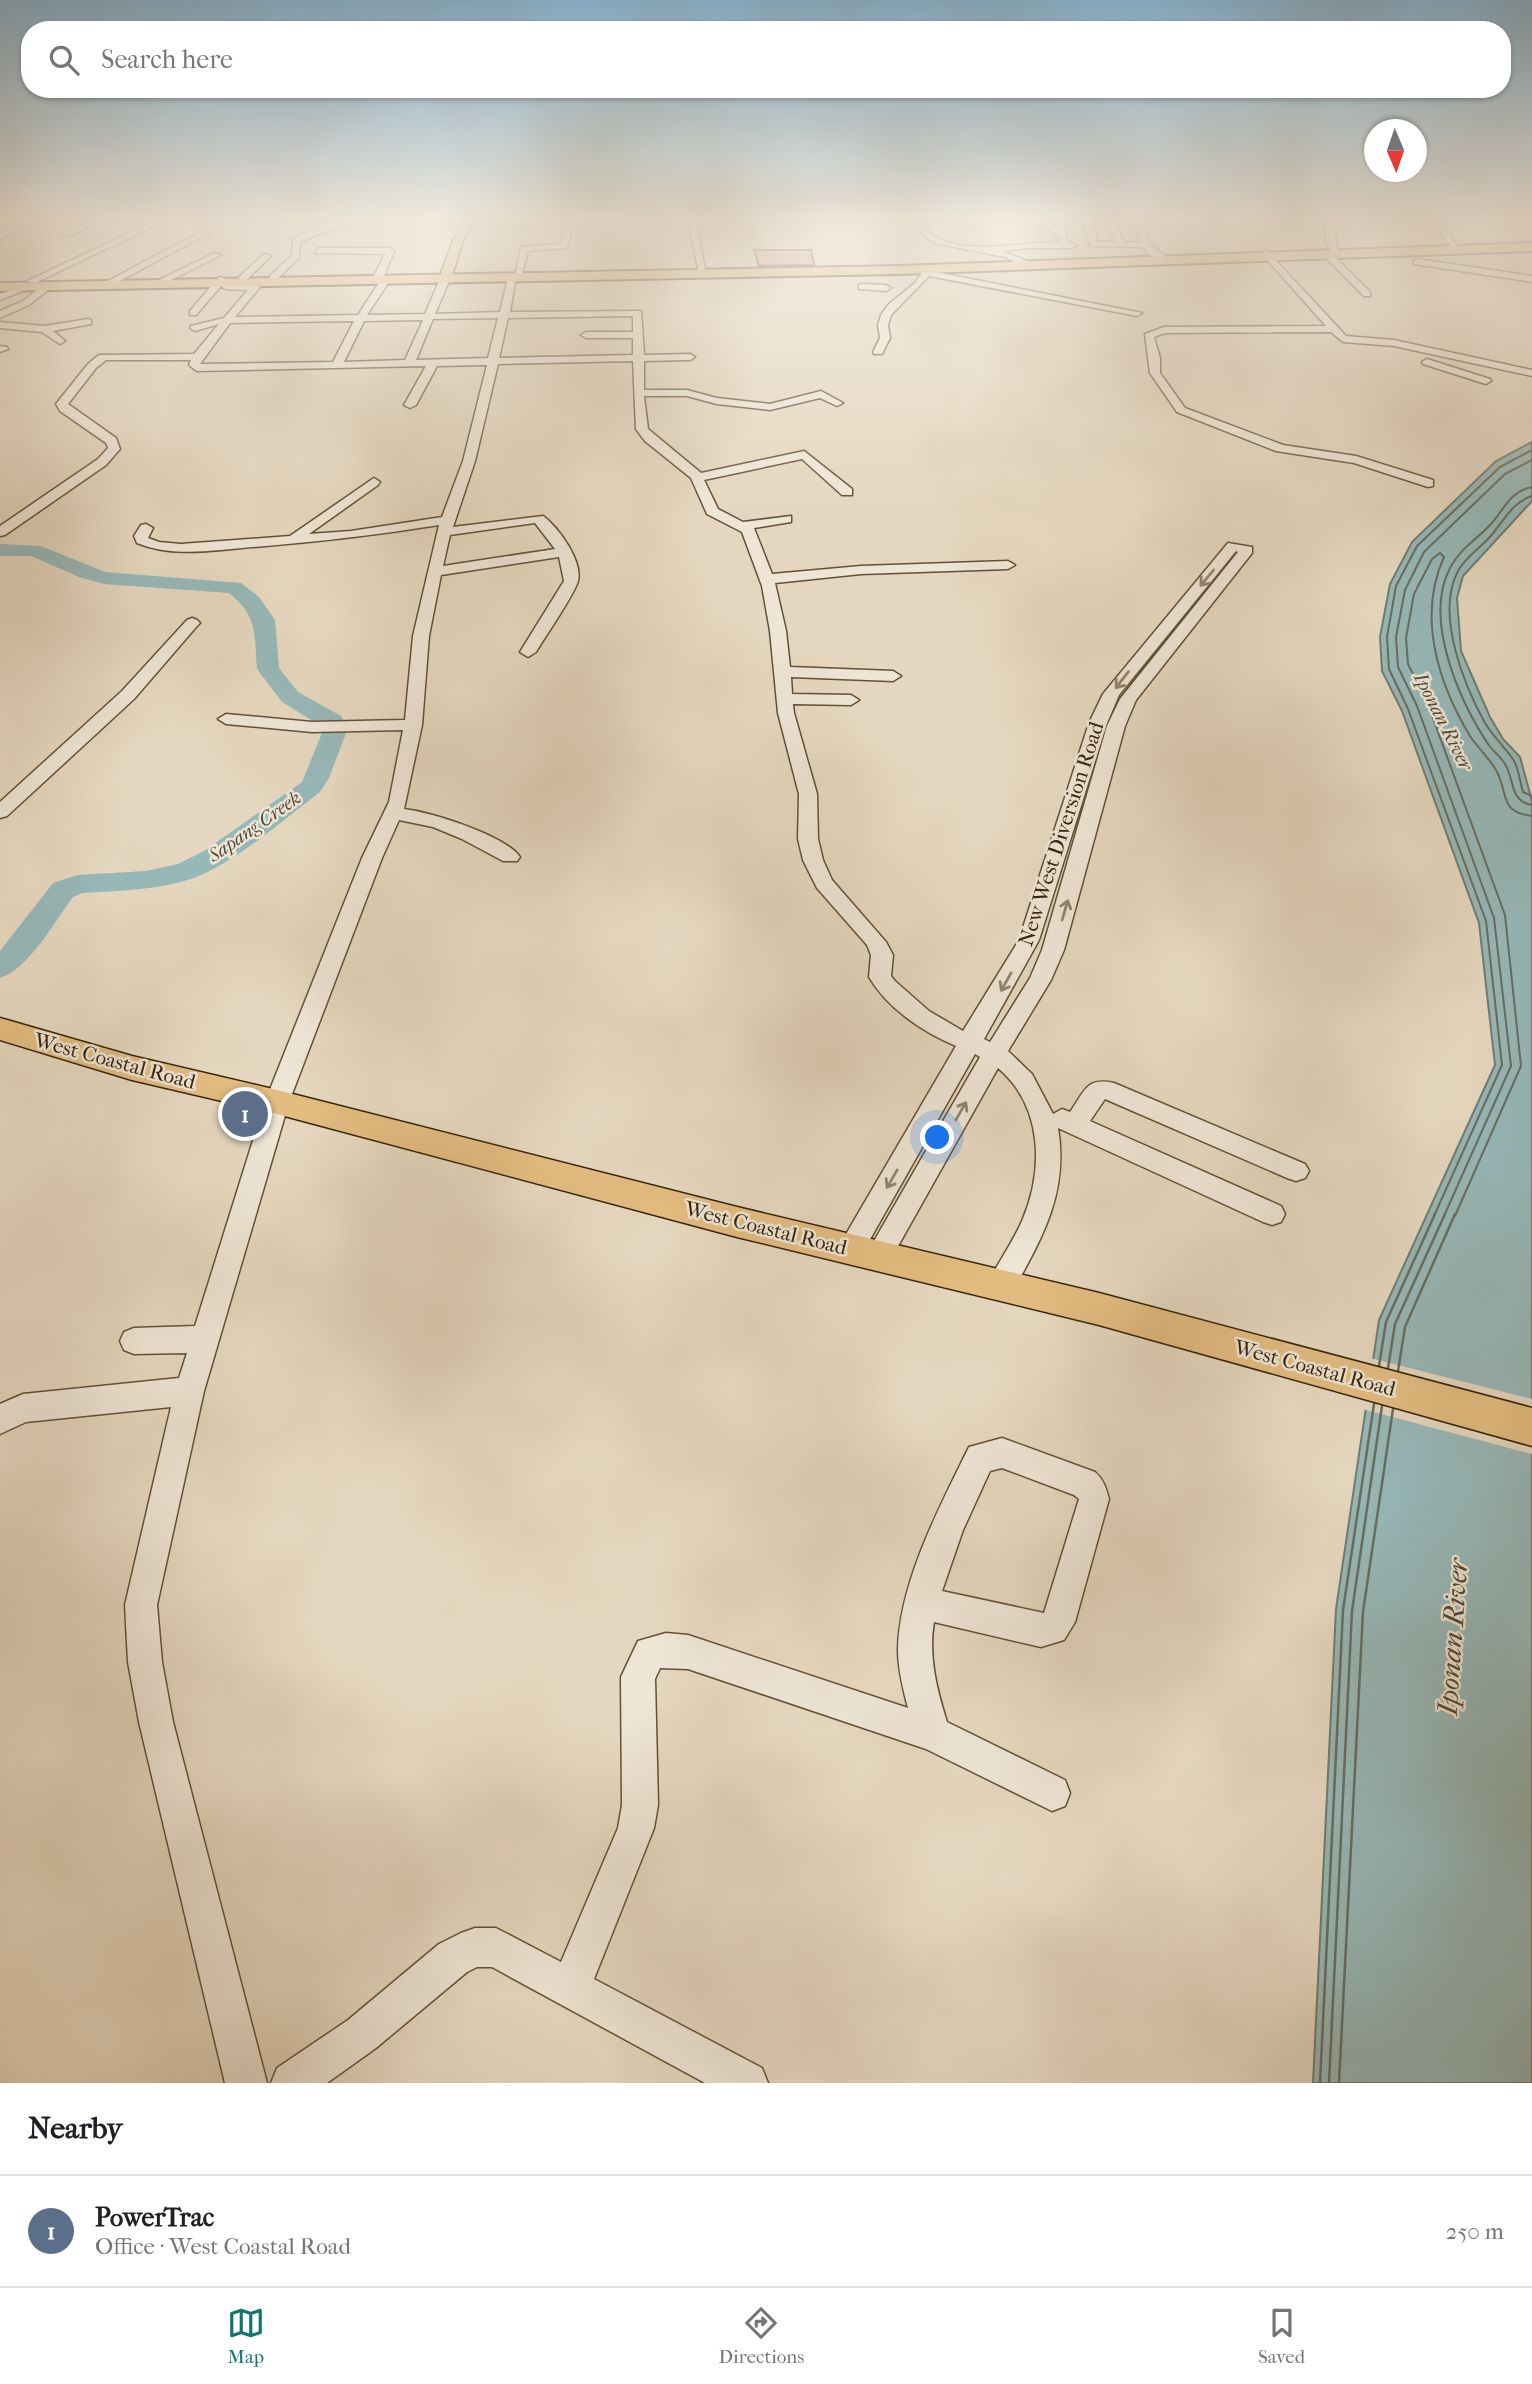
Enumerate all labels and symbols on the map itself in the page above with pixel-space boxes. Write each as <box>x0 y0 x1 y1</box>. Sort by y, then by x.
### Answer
north arrow <box>1364 119 1427 182</box>
one-way arrow <box>1199 568 1215 586</box>
water label: Iponan River <box>1409 668 1478 775</box>
one-way arrow <box>1115 670 1130 689</box>
street label: New West Diversion Road <box>1013 718 1109 949</box>
water label: Sapang Creek <box>203 787 305 867</box>
one-way arrow <box>1059 899 1072 921</box>
one-way arrow <box>999 972 1013 992</box>
street label: West Coastal Road <box>31 1028 199 1094</box>
pin: 1 <box>222 1088 268 1140</box>
one-way arrow <box>955 1101 968 1122</box>
your location <box>920 1120 954 1154</box>
one-way arrow <box>885 1169 899 1189</box>
street label: West Coastal Road <box>682 1196 850 1260</box>
street label: West Coastal Road <box>1231 1335 1399 1401</box>
water label: Iponan River <box>1431 1555 1475 1717</box>

